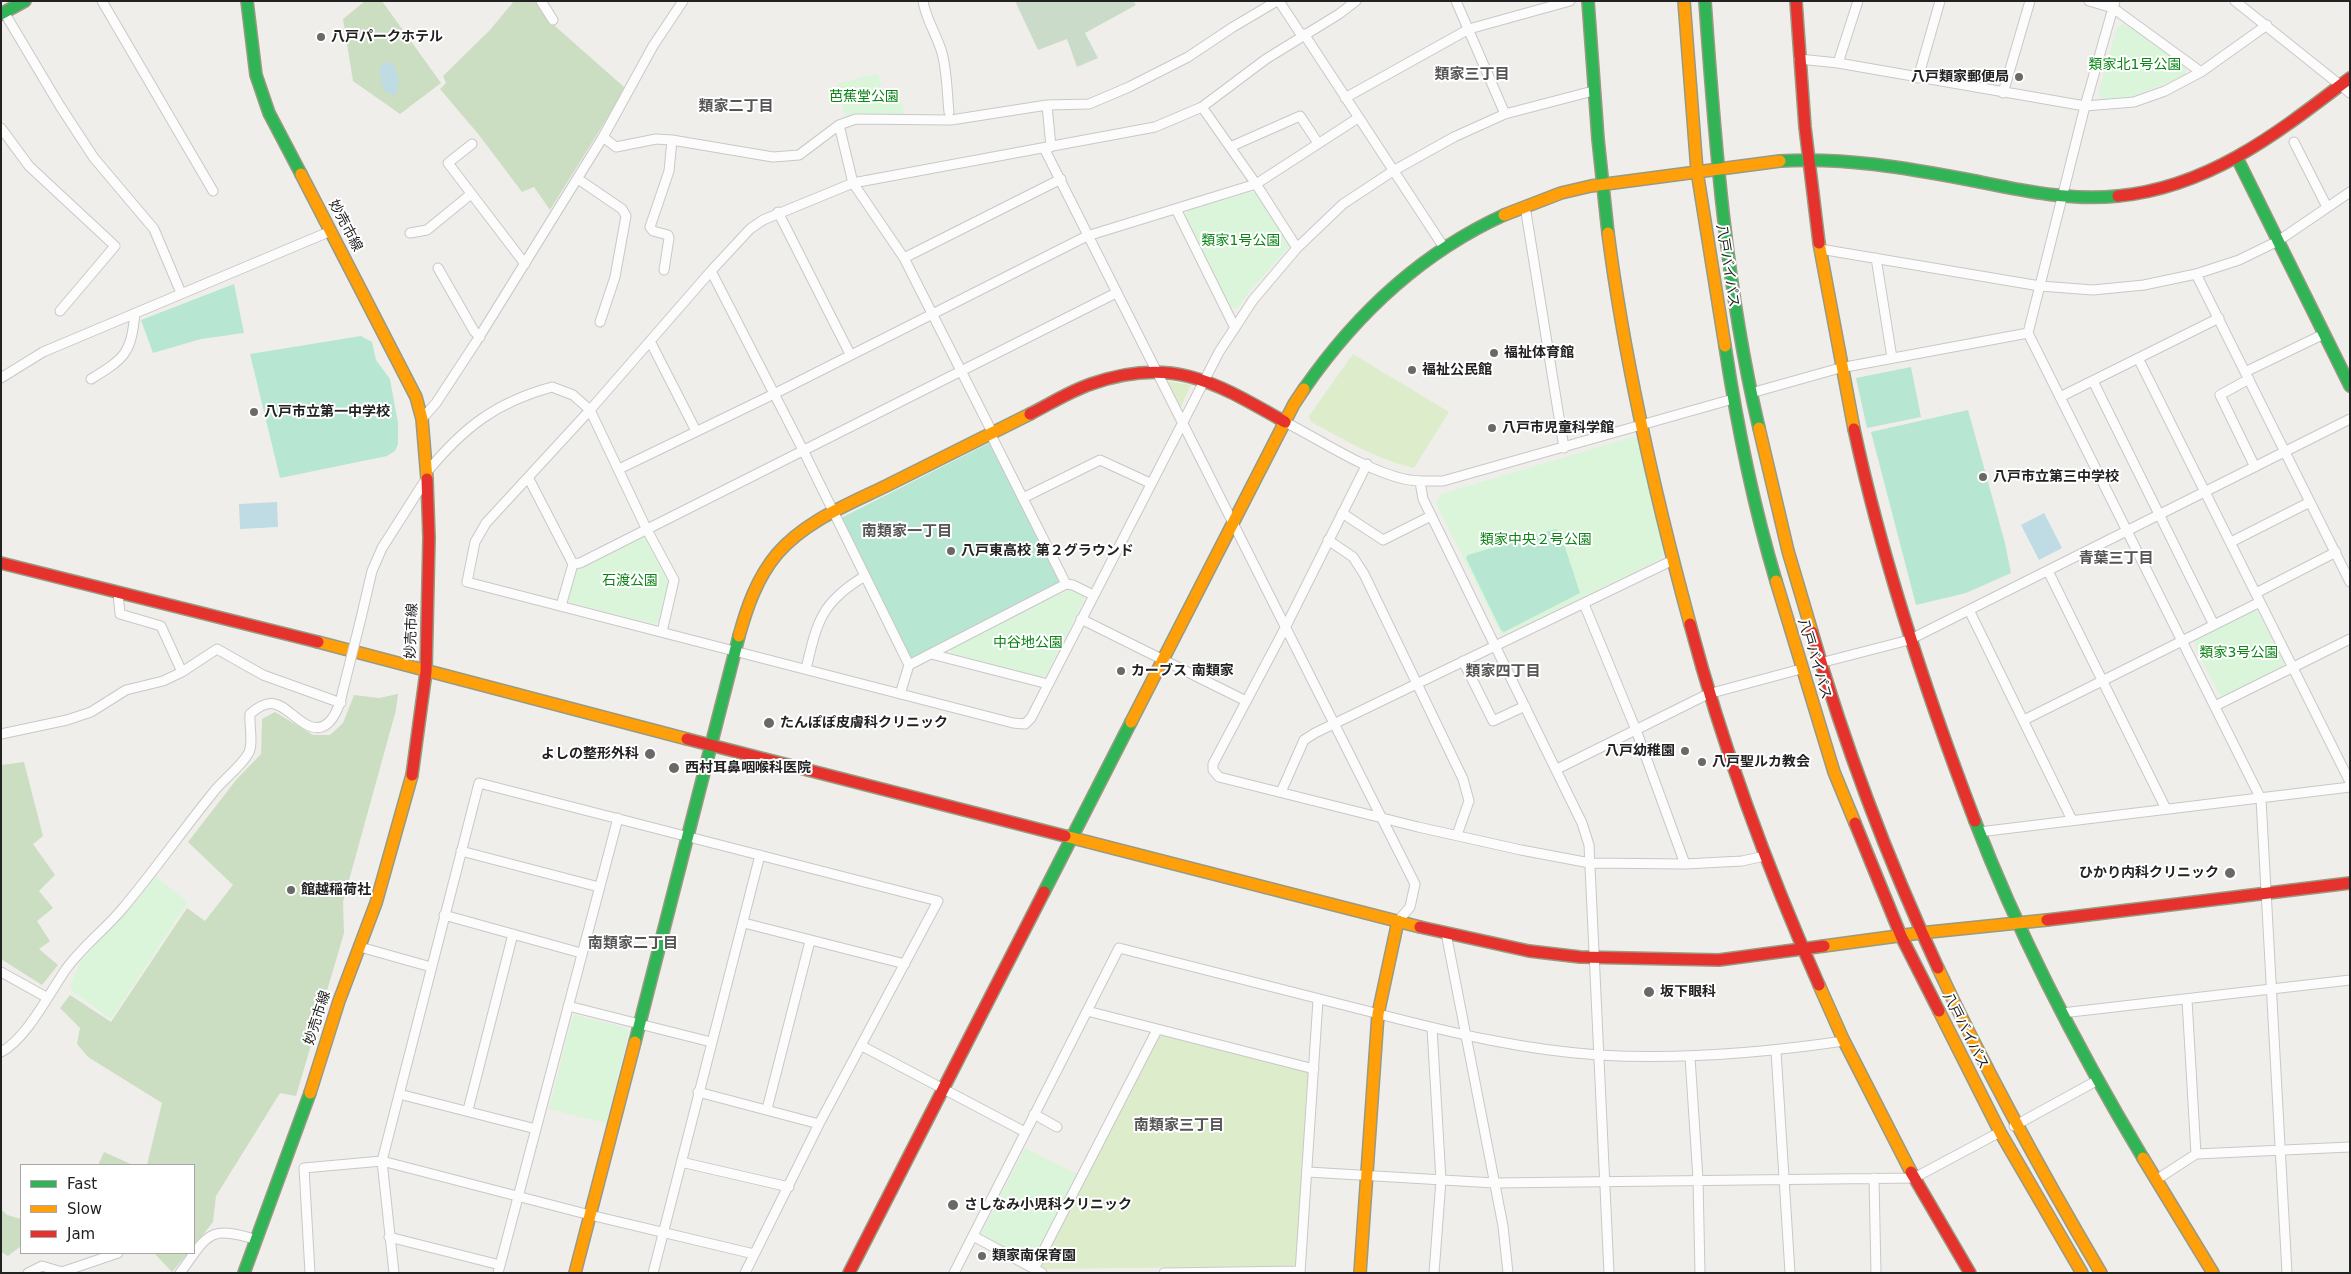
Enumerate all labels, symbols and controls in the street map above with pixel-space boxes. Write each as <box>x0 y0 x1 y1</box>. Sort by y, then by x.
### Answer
place label: 八戸パークホテル <box>331 29 443 45</box>
marker: 八戸パークホテル <box>315 31 327 43</box>
park label: 類家北1号公園 <box>2089 57 2181 73</box>
district label: 類家三丁目 <box>1435 66 1509 84</box>
place label: 八戸類家郵便局 <box>1911 69 2009 85</box>
marker: 八戸類家郵便局 <box>2013 71 2025 83</box>
park label: 芭蕉堂公園 <box>829 89 899 105</box>
district label: 類家二丁目 <box>699 98 773 116</box>
street label: 妙売市線 <box>324 197 366 255</box>
street label: 八戸バイパス <box>1712 223 1742 309</box>
park label: 類家1号公園 <box>1202 233 1280 249</box>
place label: 福祉体育館 <box>1504 345 1574 361</box>
marker: 福祉体育館 <box>1488 347 1500 359</box>
place label: 福祉公民館 <box>1422 362 1492 378</box>
marker: 福祉公民館 <box>1406 364 1418 376</box>
place label: 八戸市立第一中学校 <box>264 404 390 420</box>
marker: 八戸市立第一中学校 <box>248 406 260 418</box>
place label: 八戸市児童科学館 <box>1502 420 1614 436</box>
marker: 八戸市児童科学館 <box>1486 422 1498 434</box>
place label: 八戸市立第三中学校 <box>1993 469 2119 485</box>
marker: 八戸市立第三中学校 <box>1977 471 1989 483</box>
district label: 南類家一丁目 <box>862 523 952 541</box>
park label: 類家中央２号公園 <box>1480 532 1592 548</box>
place label: 八戸東高校 第２グラウンド <box>961 543 1134 559</box>
marker: 八戸東高校 第２グラウンド <box>945 545 957 557</box>
district label: 青葉三丁目 <box>2079 550 2153 568</box>
park label: 石渡公園 <box>602 573 658 589</box>
street label: 妙売市線 <box>403 603 421 659</box>
street label: 八戸バイパス <box>1794 616 1834 702</box>
park label: 中谷地公園 <box>993 635 1063 651</box>
park label: 類家3号公園 <box>2200 645 2278 661</box>
place label: カーブス 南類家 <box>1131 663 1234 679</box>
district label: 類家四丁目 <box>1466 663 1540 681</box>
marker: カーブス 南類家 <box>1115 665 1127 677</box>
place label: たんぽぽ皮膚科クリニック <box>780 715 948 731</box>
marker: たんぽぽ皮膚科クリニック <box>762 716 776 730</box>
place label: 八戸幼稚園 <box>1605 743 1675 759</box>
marker: 八戸幼稚園 <box>1679 745 1691 757</box>
place label: よしの整形外科 <box>541 746 639 762</box>
marker: よしの整形外科 <box>643 747 657 761</box>
place label: 八戸聖ルカ教会 <box>1712 754 1810 770</box>
marker: 八戸聖ルカ教会 <box>1696 756 1708 768</box>
place label: 西村耳鼻咽喉科医院 <box>685 760 811 776</box>
marker: 西村耳鼻咽喉科医院 <box>667 761 681 775</box>
place label: ひかり内科クリニック <box>2079 865 2219 881</box>
marker: ひかり内科クリニック <box>2223 866 2237 880</box>
place label: 館越稲荷社 <box>301 882 371 898</box>
marker: 館越稲荷社 <box>285 884 297 896</box>
district label: 南類家二丁目 <box>588 935 678 953</box>
place label: 坂下眼科 <box>1660 984 1716 1000</box>
marker: 坂下眼科 <box>1642 985 1656 999</box>
street label: 妙売市線 <box>301 989 335 1047</box>
street label: 八戸バイパス <box>1938 990 1992 1072</box>
district label: 南類家三丁目 <box>1134 1117 1224 1135</box>
legend <box>20 1164 195 1254</box>
text: Fast <box>67 1175 97 1193</box>
place label: さしなみ小児科クリニック <box>964 1197 1132 1213</box>
marker: さしなみ小児科クリニック <box>946 1198 960 1212</box>
text: Slow <box>67 1200 102 1218</box>
text: Jam <box>67 1225 95 1243</box>
place label: 類家南保育園 <box>992 1248 1076 1264</box>
marker: 類家南保育園 <box>976 1250 988 1262</box>

